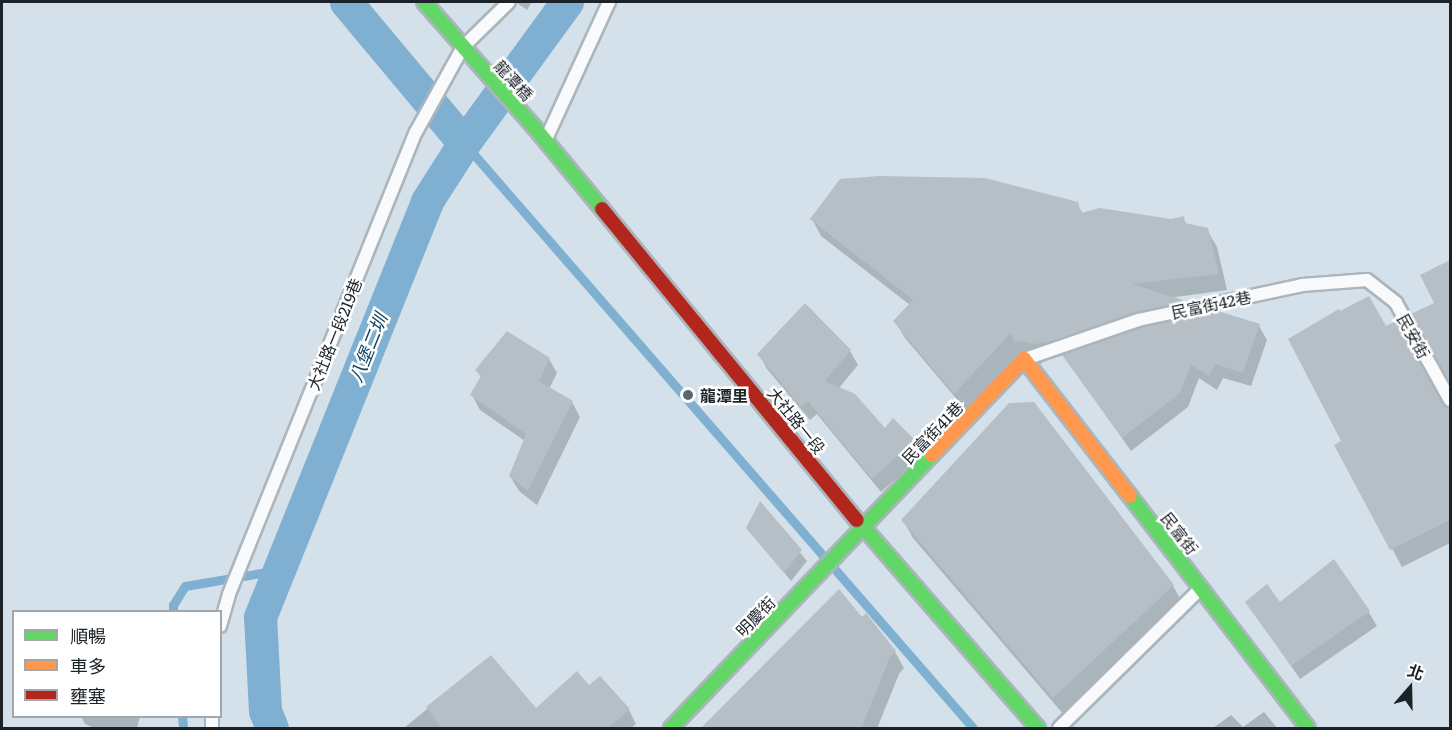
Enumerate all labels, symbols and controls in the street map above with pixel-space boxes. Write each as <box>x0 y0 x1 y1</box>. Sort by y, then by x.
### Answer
street label: 龍潭橋 <box>491 56 537 104</box>
street label: 大社路一段219巷 <box>303 275 365 393</box>
street label: 民富街42巷 <box>1169 286 1253 322</box>
street label: 民安街 <box>1394 310 1434 362</box>
water label: 八堡二圳 <box>345 311 391 385</box>
street label: 大社路一段 <box>764 383 830 457</box>
place label: 龍潭里 <box>700 385 748 405</box>
marker: 龍潭里 <box>681 388 695 402</box>
street label: 民富街41巷 <box>898 397 966 467</box>
street label: 民富街 <box>1158 508 1202 558</box>
street label: 明慶街 <box>731 592 779 640</box>
legend <box>12 610 222 718</box>
text: 順暢 <box>70 622 106 649</box>
text: 車多 <box>70 652 106 679</box>
text: 北 <box>1405 657 1428 685</box>
north arrow <box>1380 658 1440 718</box>
text: 壅塞 <box>70 682 106 709</box>

